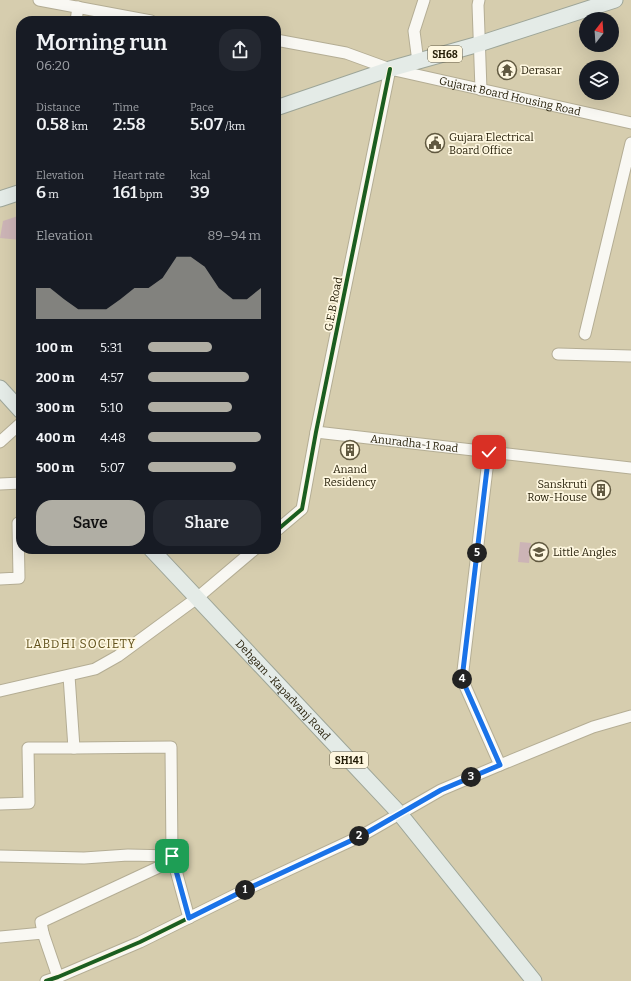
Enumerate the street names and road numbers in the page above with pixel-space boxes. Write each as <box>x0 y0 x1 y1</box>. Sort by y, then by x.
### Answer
road number: SH68 <box>428 46 462 62</box>
street label: Gujarat Board Housing Road <box>438 74 582 119</box>
street label: G.E.B Road <box>322 276 345 332</box>
street label: Anuradha-1 Road <box>370 432 459 455</box>
street label: Dehgam -Kapadvanj Road <box>233 637 333 743</box>
road number: SH141 <box>330 752 368 768</box>

